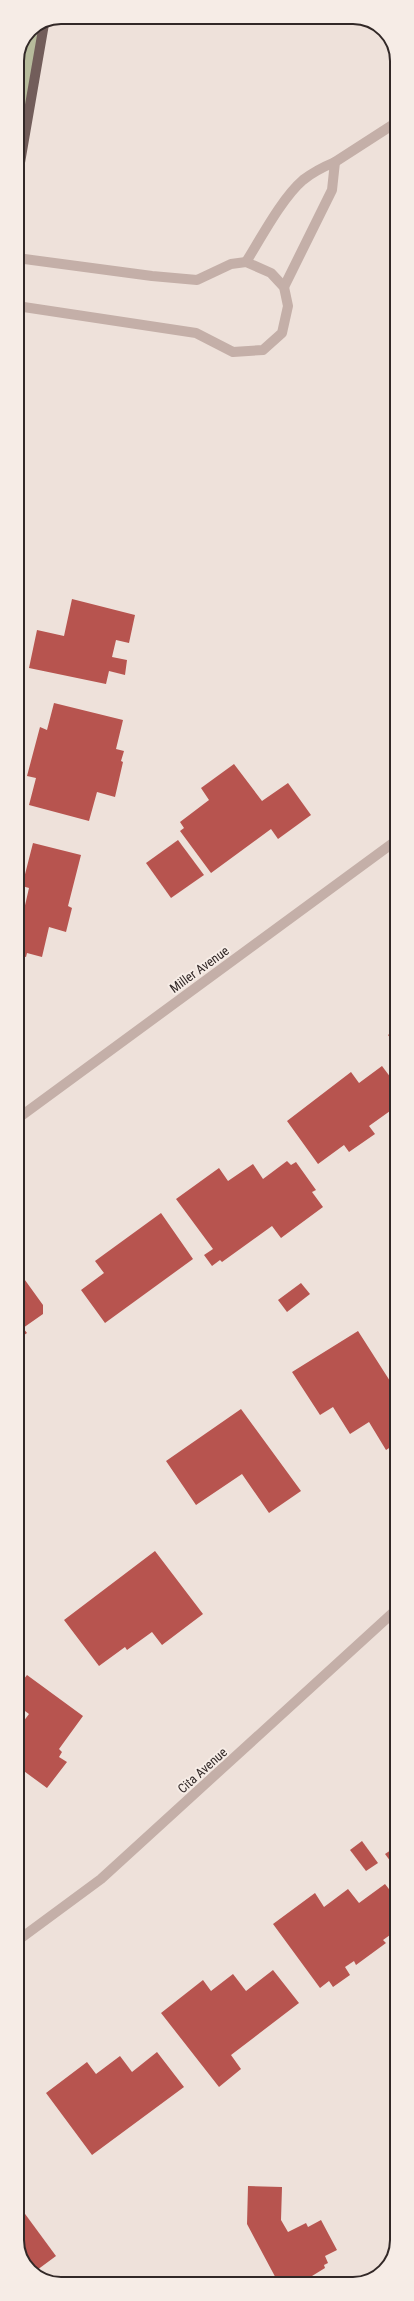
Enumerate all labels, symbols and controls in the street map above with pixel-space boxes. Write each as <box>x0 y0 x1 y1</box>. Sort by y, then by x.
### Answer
street label: Miller Avenue <box>167 943 232 996</box>
street label: Cita Avenue <box>175 1744 230 1796</box>

